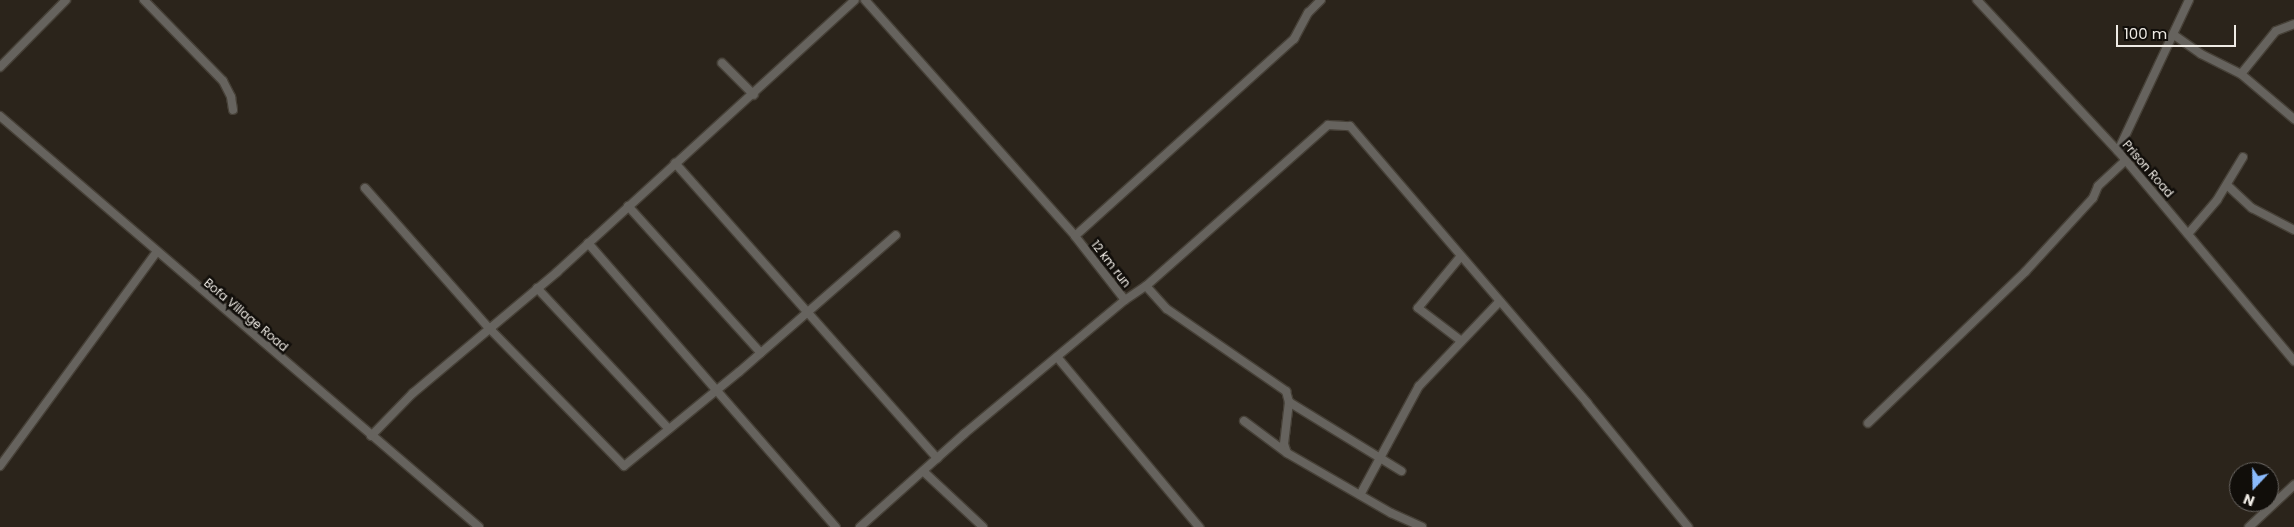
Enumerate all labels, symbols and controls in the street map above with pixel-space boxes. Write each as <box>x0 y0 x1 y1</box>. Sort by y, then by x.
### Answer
scale bar <box>2119 15 2239 47</box>
text: 100 m <box>2124 23 2167 44</box>
street label: Prison Road <box>2119 138 2177 200</box>
street label: 12 km run <box>1088 238 1134 290</box>
street label: Bofa Village Road <box>201 276 291 354</box>
north arrow <box>2229 462 2279 512</box>
text: N <box>2240 489 2257 511</box>

